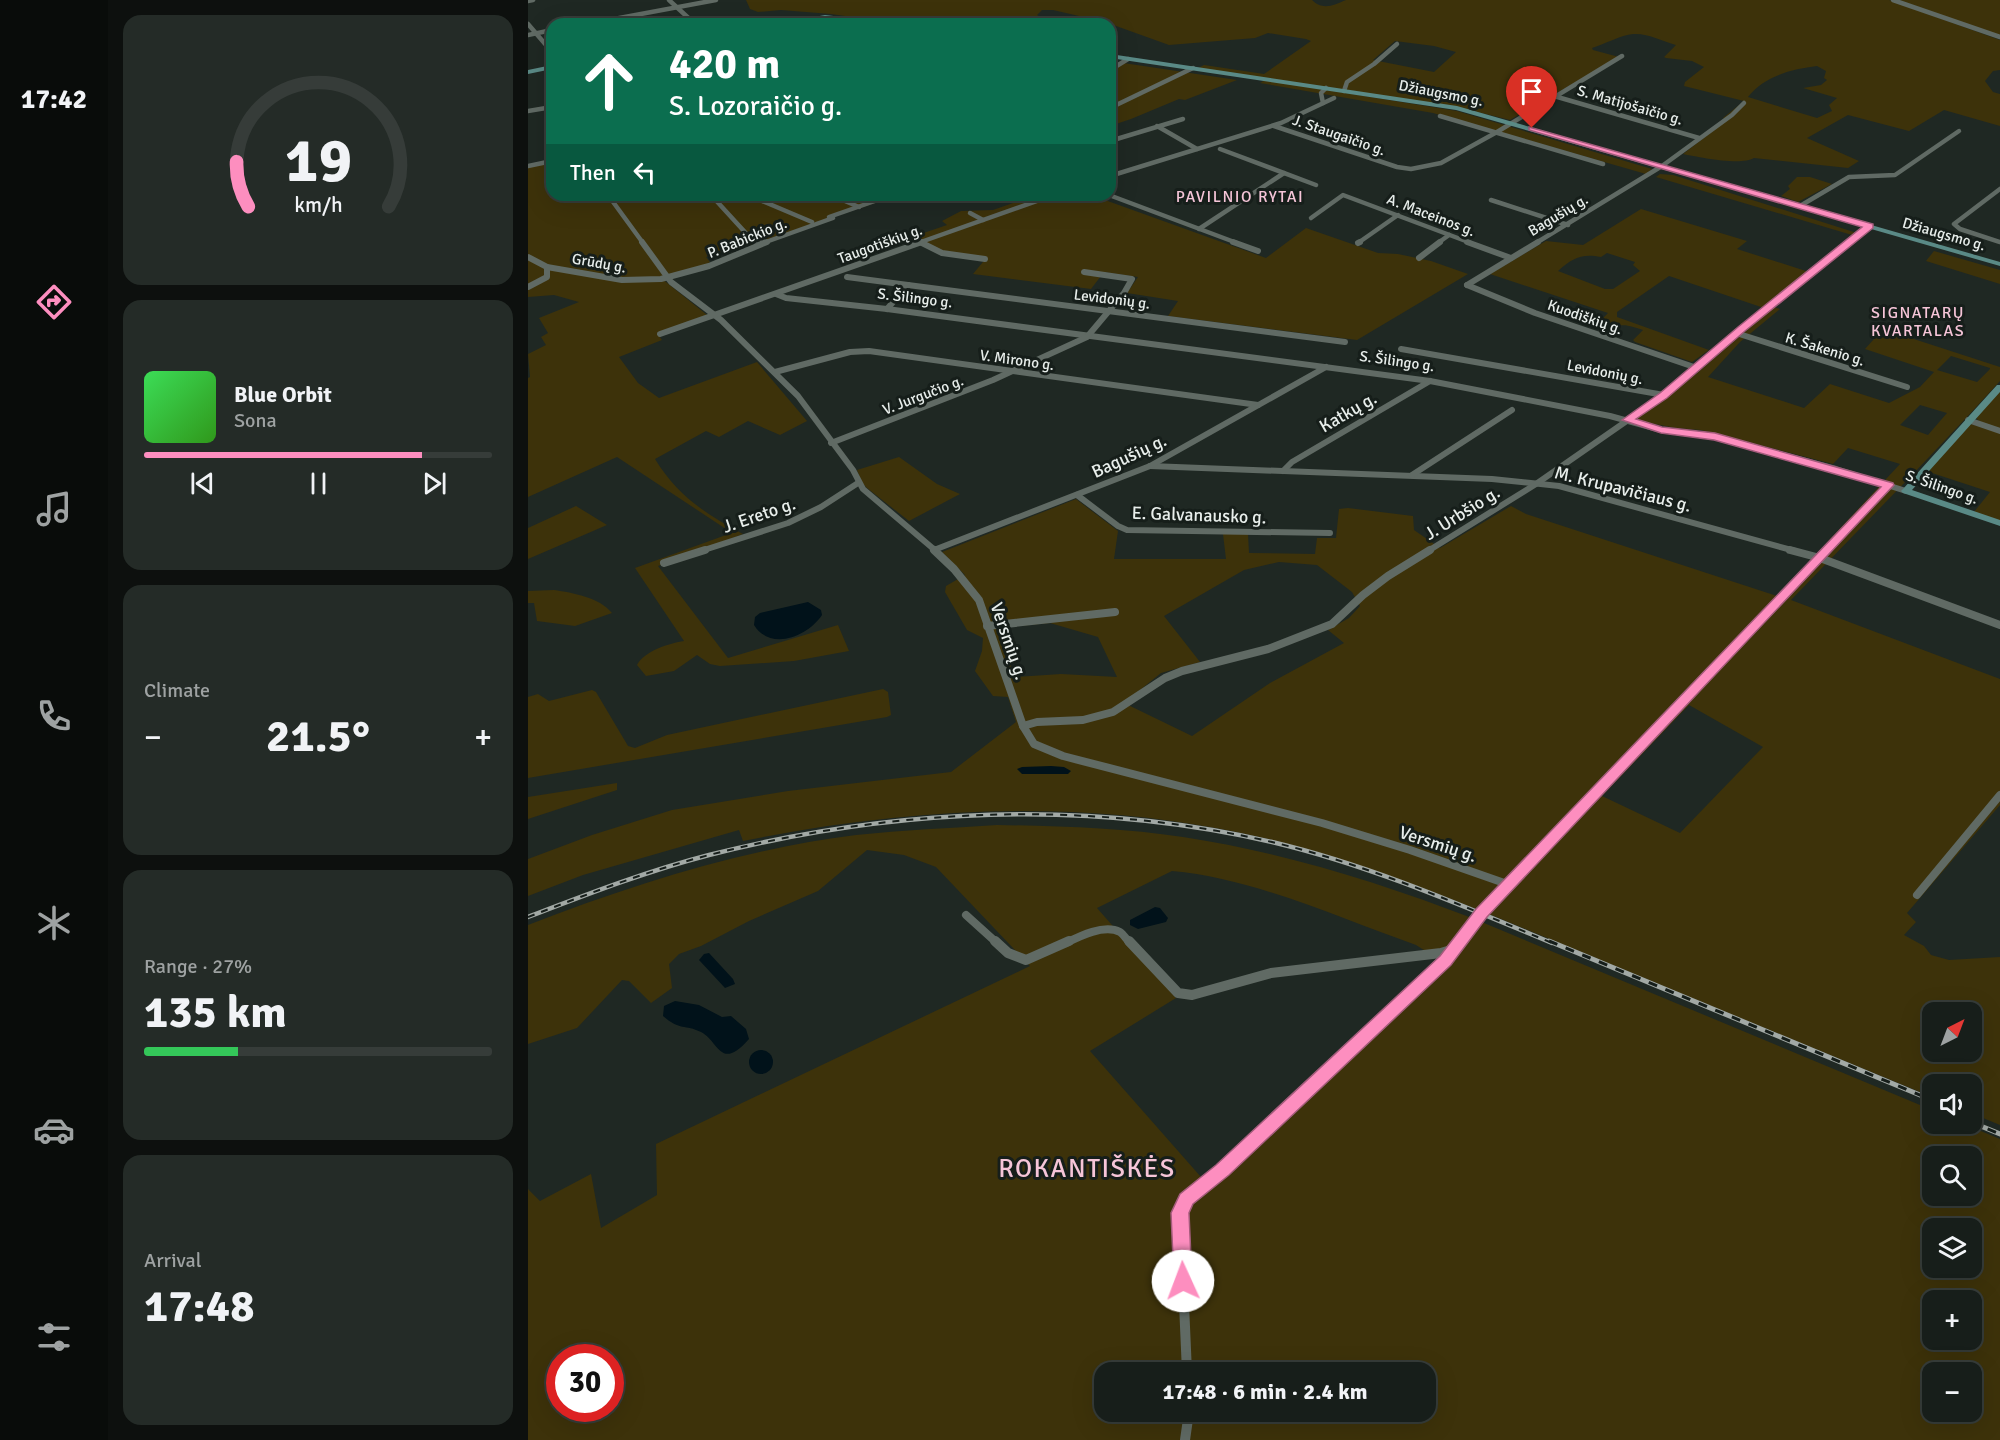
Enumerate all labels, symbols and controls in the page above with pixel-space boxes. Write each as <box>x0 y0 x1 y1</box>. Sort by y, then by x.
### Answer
text: 420 m <box>669 39 780 90</box>
icon: ahead <box>570 42 648 120</box>
pin <box>1506 66 1557 128</box>
icon: arrive <box>1515 75 1548 108</box>
street label: Džiaugsmo g. <box>1397 76 1485 110</box>
street label: S. Matijošaičio g. <box>1575 81 1685 129</box>
text: 17:42 <box>21 83 87 116</box>
text: S. Lozoraičio g. <box>669 90 842 123</box>
street label: J. Staugaičio g. <box>1290 111 1388 159</box>
text: 19 <box>284 122 352 199</box>
icon: left <box>628 156 661 189</box>
text: Then <box>570 159 616 186</box>
district label: PAVILNIO RYTAI <box>1176 187 1304 207</box>
street label: A. Maceinos g. <box>1384 190 1478 240</box>
street label: Bagušių g. <box>1525 190 1591 240</box>
text: km/h <box>294 192 342 218</box>
street label: P. Babickio g. <box>705 214 789 262</box>
street label: Džiaugsmo g. <box>1900 214 1988 254</box>
street label: Taugotiškių g. <box>835 220 925 268</box>
street label: Grūdų g. <box>571 249 628 277</box>
icon: directions <box>33 281 75 323</box>
street label: S. Šilingo g. <box>876 283 954 312</box>
street label: Levidonių g. <box>1073 285 1151 313</box>
street label: Kuodiškių g. <box>1545 296 1625 338</box>
district label: SIGNATARŲ KVARTALAS <box>1871 303 1965 341</box>
street label: K. Šakenio g. <box>1783 327 1867 370</box>
street label: V. Mirono g. <box>979 346 1055 374</box>
street label: S. Šilingo g. <box>1358 346 1436 375</box>
street label: Levidonių g. <box>1566 356 1644 388</box>
street label: V. Jurgučio g. <box>880 371 966 419</box>
text: Blue Orbit <box>234 381 332 408</box>
street label: Katkų g. <box>1315 387 1381 437</box>
text: Sona <box>234 408 277 433</box>
street label: Bagušių g. <box>1088 429 1170 483</box>
street label: M. Krupavičiaus g. <box>1552 461 1694 517</box>
street label: S. Šilingo g. <box>1903 465 1981 508</box>
icon: previous <box>186 467 219 500</box>
icon: pause <box>302 467 335 500</box>
icon: next <box>418 467 451 500</box>
street label: J. Urbšio g. <box>1420 481 1504 545</box>
icon: music <box>33 488 75 530</box>
street label: J. Ereto g. <box>720 492 798 538</box>
street label: E. Galvanausko g. <box>1131 502 1267 528</box>
street label: Versmių g. <box>986 599 1032 683</box>
text: Climate <box>144 678 210 703</box>
icon: phone <box>33 695 75 737</box>
text: 21.5° <box>266 709 370 764</box>
text: − <box>144 717 162 758</box>
text: + <box>474 717 492 758</box>
street label: Versmių g. <box>1396 821 1480 867</box>
icon: climate <box>33 902 75 944</box>
text: Range · 27% <box>144 954 252 979</box>
text: 135 km <box>144 985 287 1040</box>
north arrow <box>1922 1002 1982 1062</box>
map controls <box>1922 1002 1982 1422</box>
button: sound <box>1922 1074 1982 1134</box>
icon: car <box>33 1109 75 1151</box>
button: search <box>1922 1146 1982 1206</box>
district label: ROKANTIŠKĖS <box>998 1153 1176 1185</box>
button: layers <box>1922 1218 1982 1278</box>
text: Arrival <box>144 1248 202 1273</box>
position arrow <box>1151 1249 1215 1313</box>
text: 17:48 <box>144 1279 254 1334</box>
button: + <box>1922 1290 1982 1350</box>
icon: filters <box>33 1316 75 1358</box>
speed limit sign: 30 <box>546 1344 624 1422</box>
button: − <box>1922 1362 1982 1422</box>
text: 17:48 · 6 min · 2.4 km <box>1162 1378 1368 1405</box>

